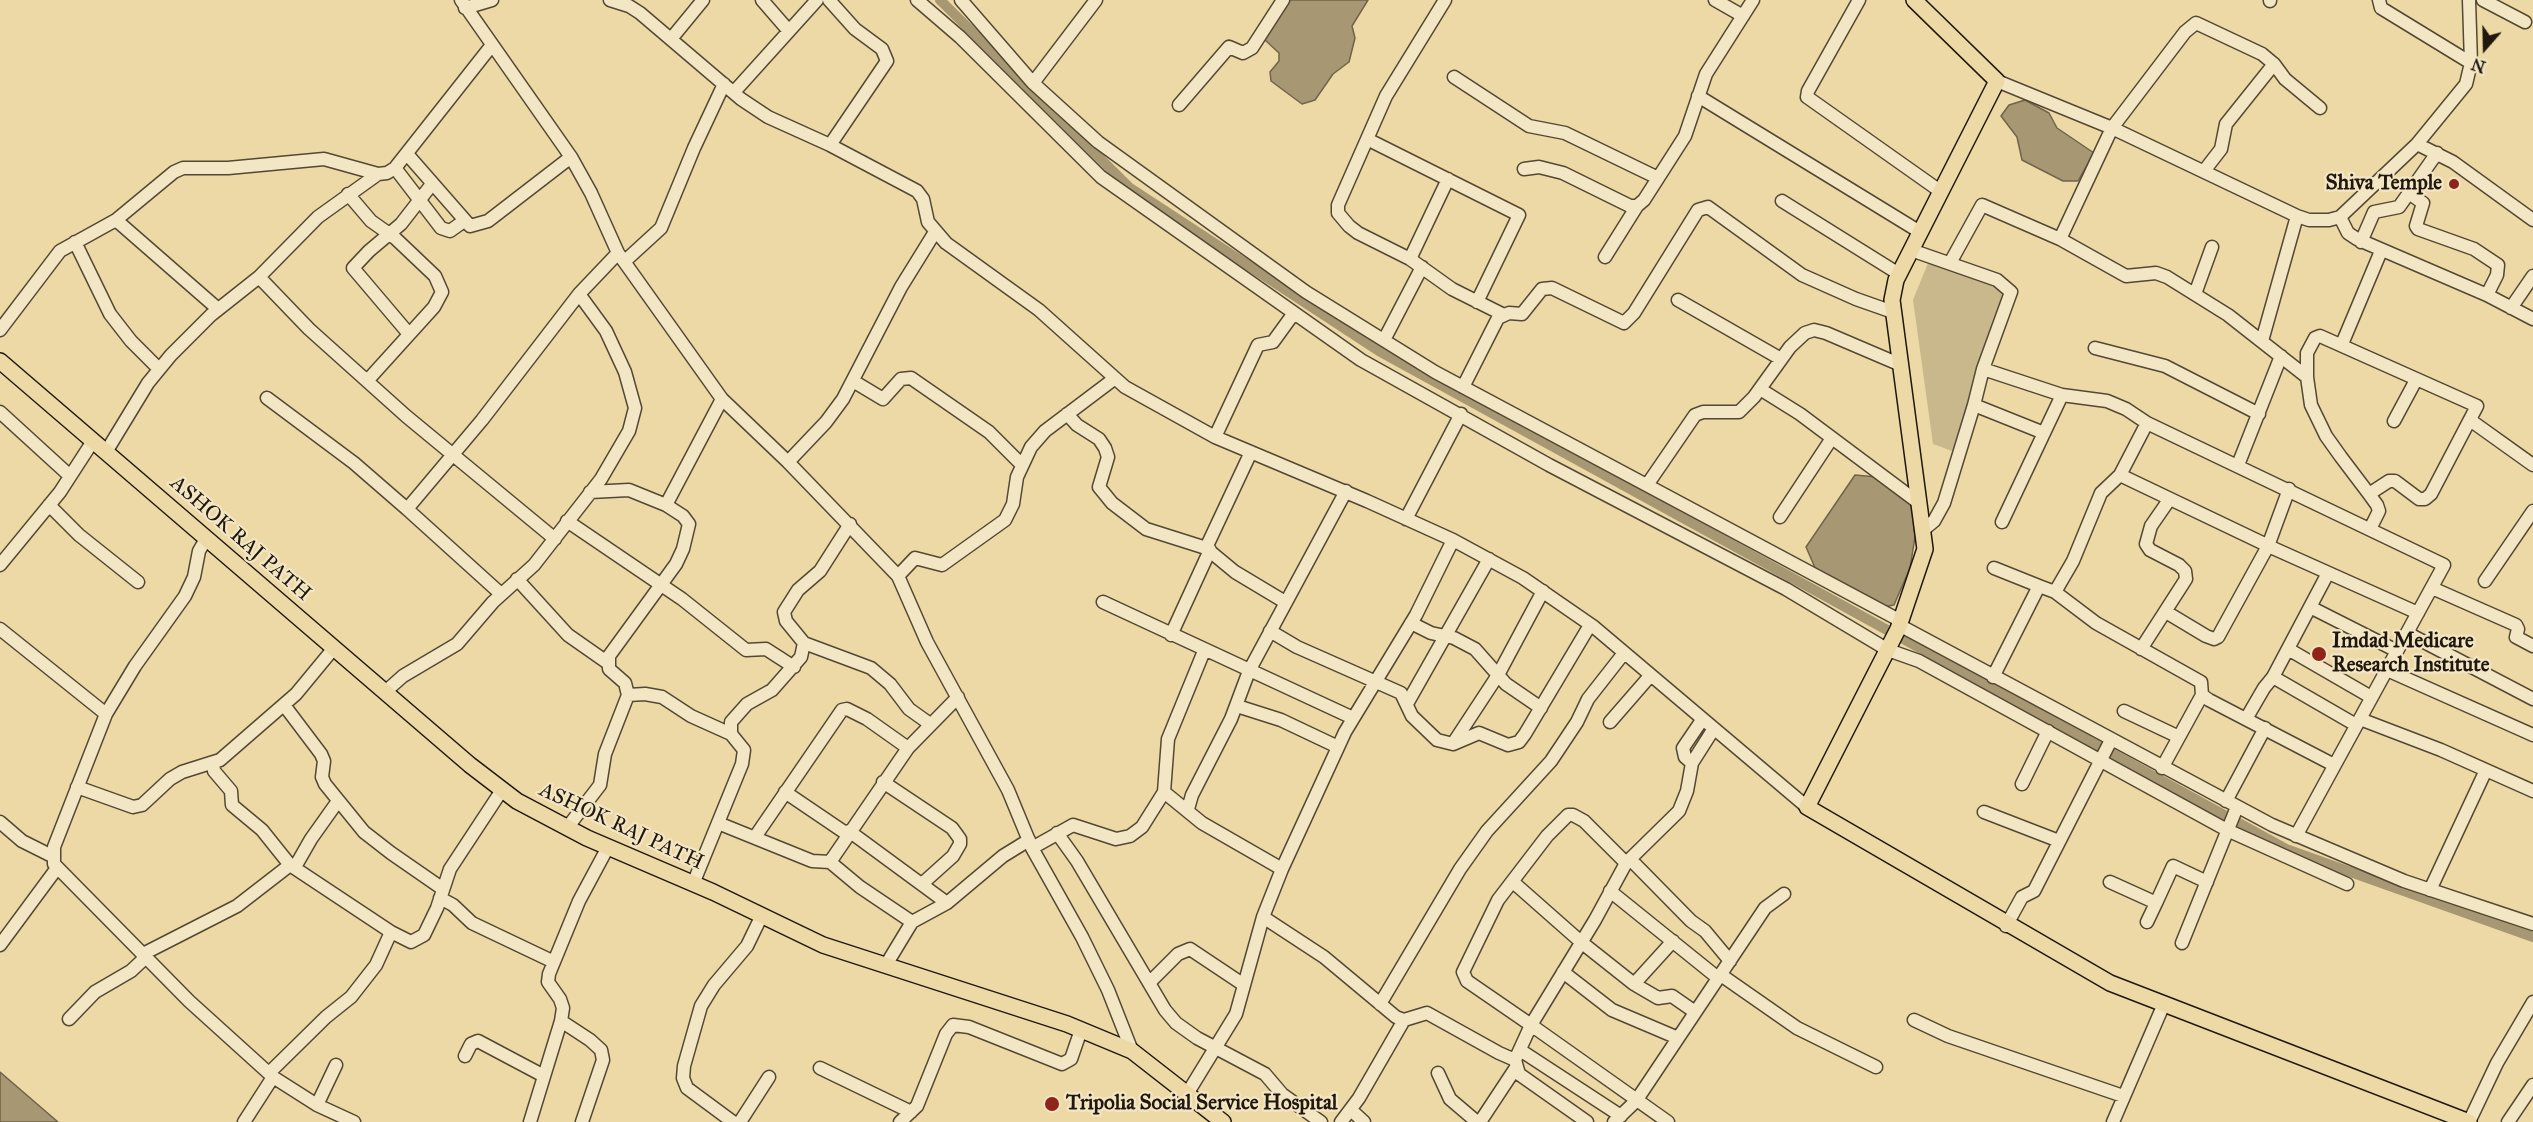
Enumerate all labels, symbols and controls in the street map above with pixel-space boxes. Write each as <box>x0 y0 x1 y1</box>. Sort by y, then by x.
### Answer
north arrow <box>2455 18 2515 78</box>
text: N <box>2469 54 2488 77</box>
place label: Shiva Temple <box>2325 171 2442 197</box>
marker: Shiva Temple <box>2447 177 2461 191</box>
street label: ASHOK RAJ PATH <box>164 471 316 607</box>
place label: Imdad Medicare Research Institute <box>2332 629 2489 679</box>
marker: Imdad Medicare Research Institute <box>2310 645 2328 663</box>
street label: ASHOK RAJ PATH <box>535 778 707 876</box>
place label: Tripolia Social Service Hospital <box>1066 1091 1337 1117</box>
marker: Tripolia Social Service Hospital <box>1043 1095 1061 1113</box>

